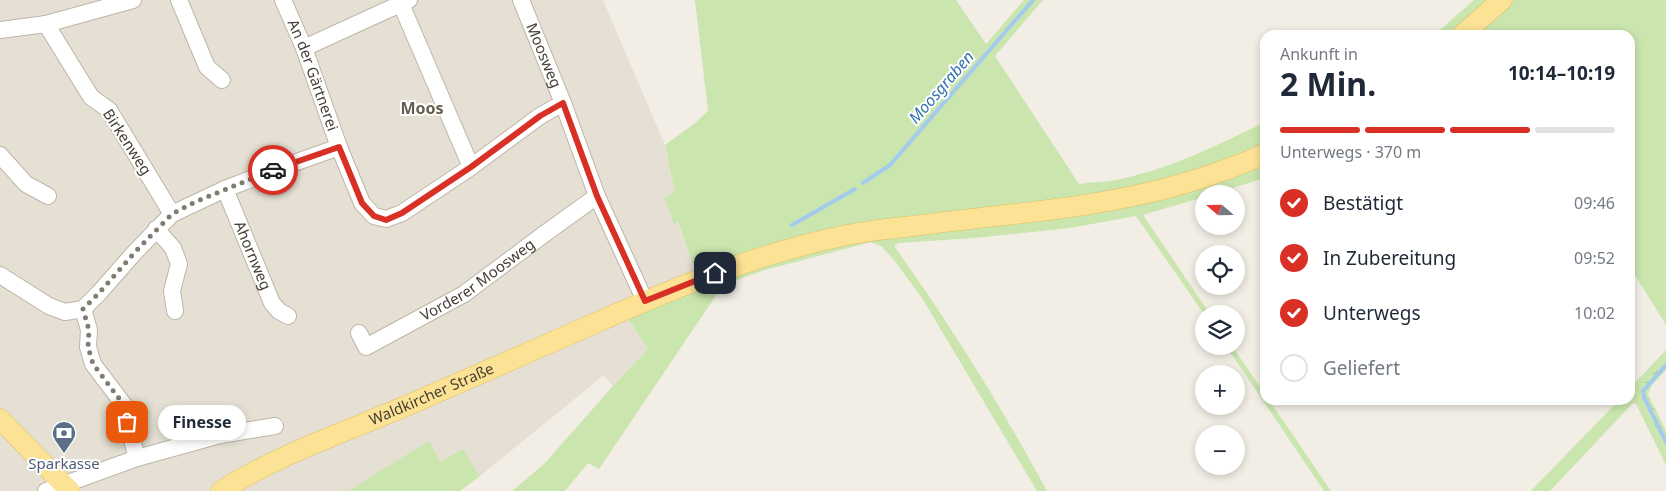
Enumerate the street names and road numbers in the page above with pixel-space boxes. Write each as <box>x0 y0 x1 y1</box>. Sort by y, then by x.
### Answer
street label: An der Gärtnerei <box>284 16 343 133</box>
street label: Moosweg <box>522 20 567 91</box>
street label: Birkenweg <box>99 105 157 178</box>
street label: Ahornweg <box>230 218 277 293</box>
street label: Vorderer Moosweg <box>416 234 538 325</box>
street label: Waldkircher Straße <box>366 358 497 429</box>

